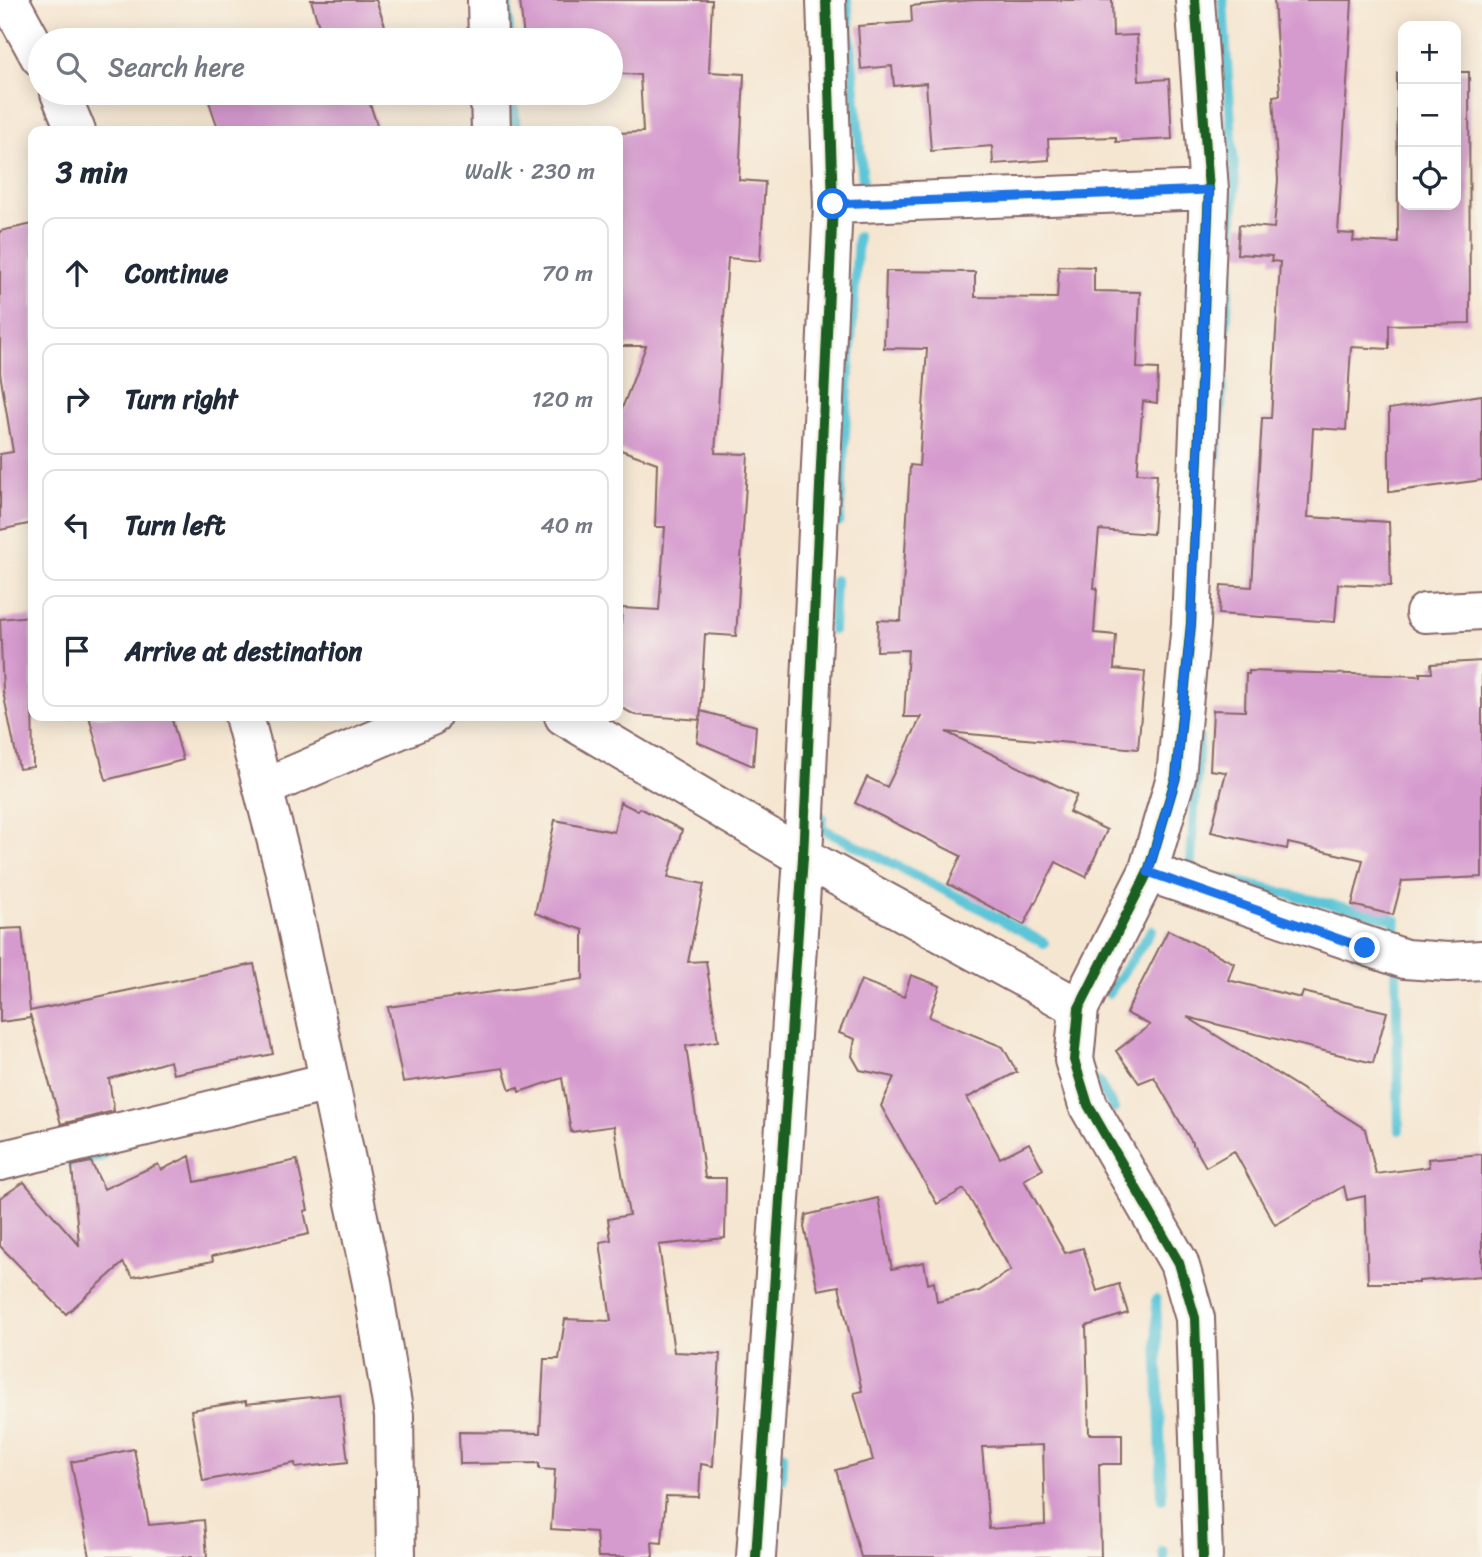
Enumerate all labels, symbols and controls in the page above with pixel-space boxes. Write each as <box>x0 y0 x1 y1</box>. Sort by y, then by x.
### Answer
map controls <box>1398 21 1461 210</box>
button: + <box>1398 21 1461 84</box>
search box <box>28 28 623 105</box>
text: Search here <box>108 44 245 90</box>
icon: search <box>52 48 90 86</box>
button: − <box>1398 84 1461 147</box>
text: 3 min <box>56 145 128 199</box>
button: locate <box>1398 147 1461 210</box>
text: Walk · 230 m <box>465 151 595 192</box>
route start <box>817 188 848 219</box>
text: Continue <box>125 250 228 296</box>
text: 70 m <box>542 253 593 294</box>
icon: ahead <box>58 254 96 292</box>
text: Turn right <box>125 376 238 422</box>
text: 120 m <box>532 379 593 420</box>
icon: right <box>58 380 96 418</box>
text: Turn left <box>125 502 225 548</box>
text: 40 m <box>540 505 593 546</box>
icon: left <box>58 506 96 544</box>
text: Arrive at destination <box>125 628 362 674</box>
icon: arrive <box>58 632 96 670</box>
route end <box>1349 932 1380 963</box>

